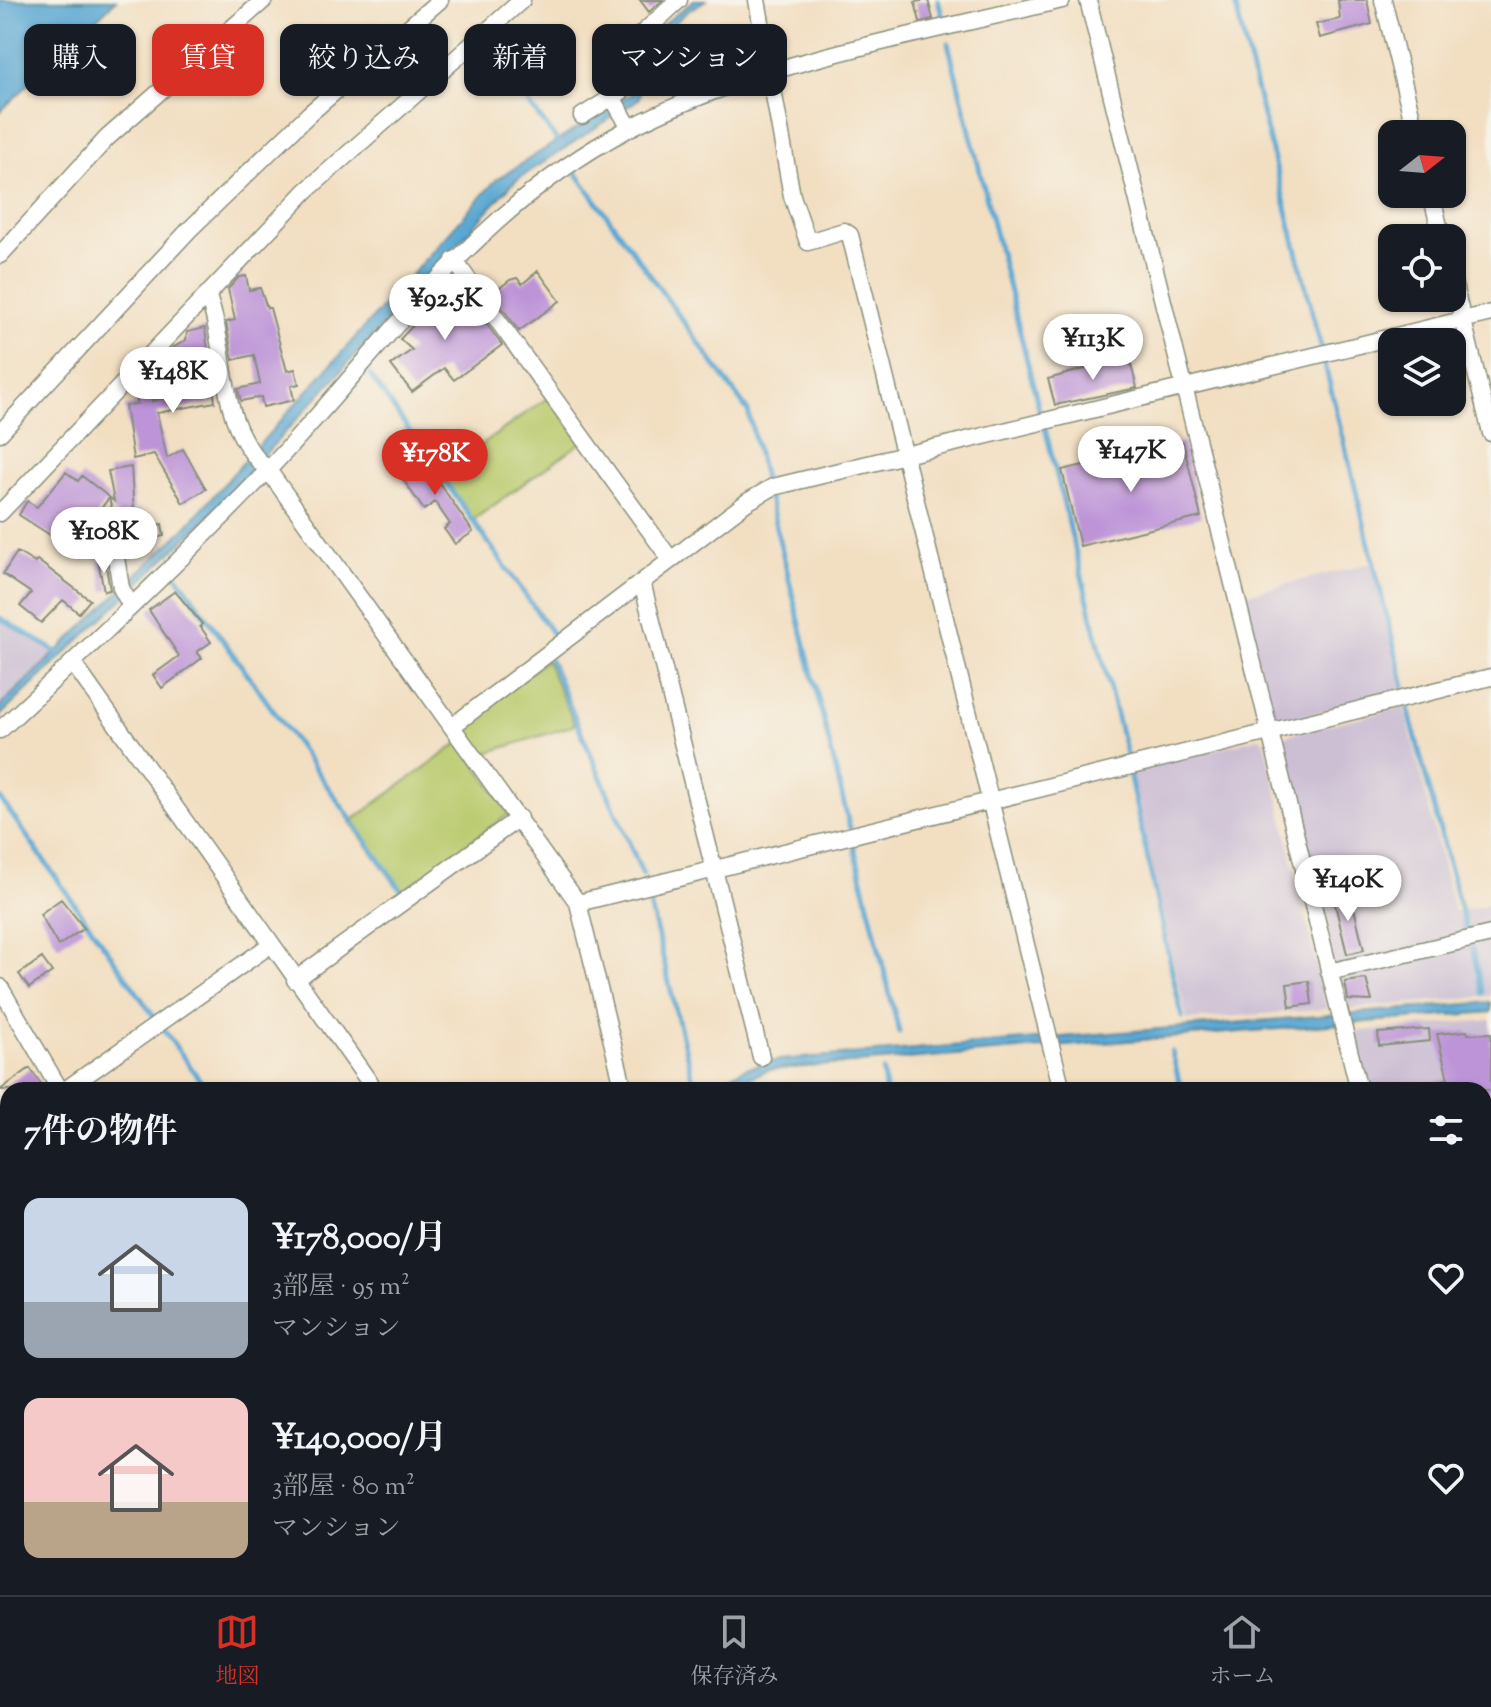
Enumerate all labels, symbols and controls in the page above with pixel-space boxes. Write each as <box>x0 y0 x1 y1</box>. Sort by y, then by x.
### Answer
chip: 購入 <box>24 24 136 96</box>
chip: 賃貸 <box>152 24 264 96</box>
chip: 絞り込み <box>280 24 448 96</box>
chip: 新着 <box>464 24 576 96</box>
chip: マンション <box>592 24 787 96</box>
north arrow <box>1378 120 1466 208</box>
map controls <box>1378 120 1466 416</box>
button: locate <box>1378 224 1466 312</box>
pin: ¥92.5K <box>380 274 510 342</box>
text: ¥92.5K <box>407 281 483 318</box>
pin: ¥113K <box>1037 314 1149 382</box>
text: ¥113K <box>1061 321 1125 358</box>
button: layers <box>1378 328 1466 416</box>
pin: ¥148K <box>117 347 229 415</box>
text: ¥148K <box>138 354 208 391</box>
pin: ¥147K <box>1075 426 1187 494</box>
pin: ¥178K <box>379 429 491 497</box>
text: ¥147K <box>1096 433 1166 470</box>
text: ¥178K <box>400 436 470 473</box>
pin: ¥108K <box>48 507 160 575</box>
text: ¥108K <box>69 514 139 551</box>
pin: ¥140K <box>1292 855 1404 923</box>
text: ¥140K <box>1312 862 1384 899</box>
icon: filters <box>1424 1108 1468 1152</box>
text: 7件の物件 <box>24 1109 177 1158</box>
text: ¥178,000/月 <box>272 1215 447 1264</box>
icon: home <box>88 1230 184 1326</box>
icon: heart <box>1424 1256 1468 1300</box>
text: 3部屋 · 95 m² <box>272 1269 410 1306</box>
text: マンション <box>272 1311 401 1348</box>
text: ¥140,000/月 <box>272 1415 447 1464</box>
icon: home <box>88 1430 184 1526</box>
icon: heart <box>1424 1456 1468 1500</box>
text: 3部屋 · 80 m² <box>272 1469 415 1506</box>
text: マンション <box>272 1511 401 1548</box>
tab: 地図 <box>215 1610 260 1694</box>
tab: 保存済み <box>690 1610 779 1694</box>
tab: ホーム <box>1209 1610 1276 1694</box>

